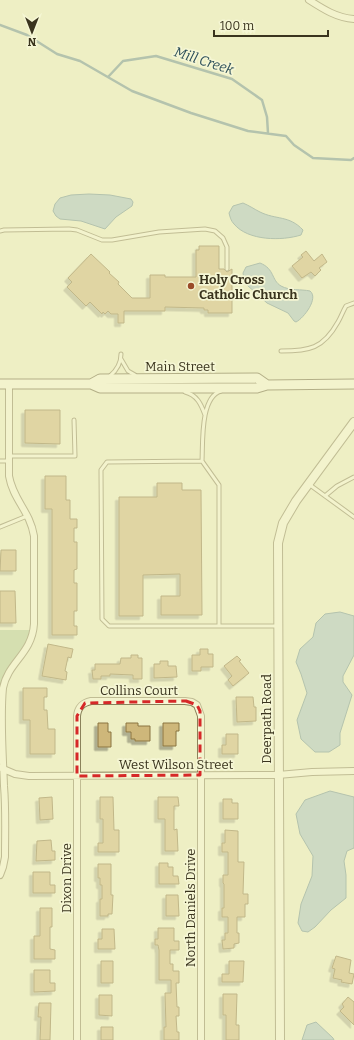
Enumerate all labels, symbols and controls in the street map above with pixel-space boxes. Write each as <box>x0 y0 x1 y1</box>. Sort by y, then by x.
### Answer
north arrow <box>12 12 52 52</box>
scale bar <box>214 12 328 38</box>
text: 100 m <box>220 19 255 33</box>
text: N <box>27 35 36 48</box>
water label: Mill Creek <box>172 43 236 79</box>
place label: Holy Cross Catholic Church <box>199 272 298 302</box>
marker: Holy Cross Catholic Church <box>186 281 196 291</box>
street label: Main Street <box>145 359 215 374</box>
street label: Deerpath Road <box>259 674 274 764</box>
street label: Collins Court <box>100 683 178 698</box>
street label: West Wilson Street <box>119 757 234 772</box>
street label: Dixon Drive <box>59 843 74 913</box>
street label: North Daniels Drive <box>183 849 198 967</box>

